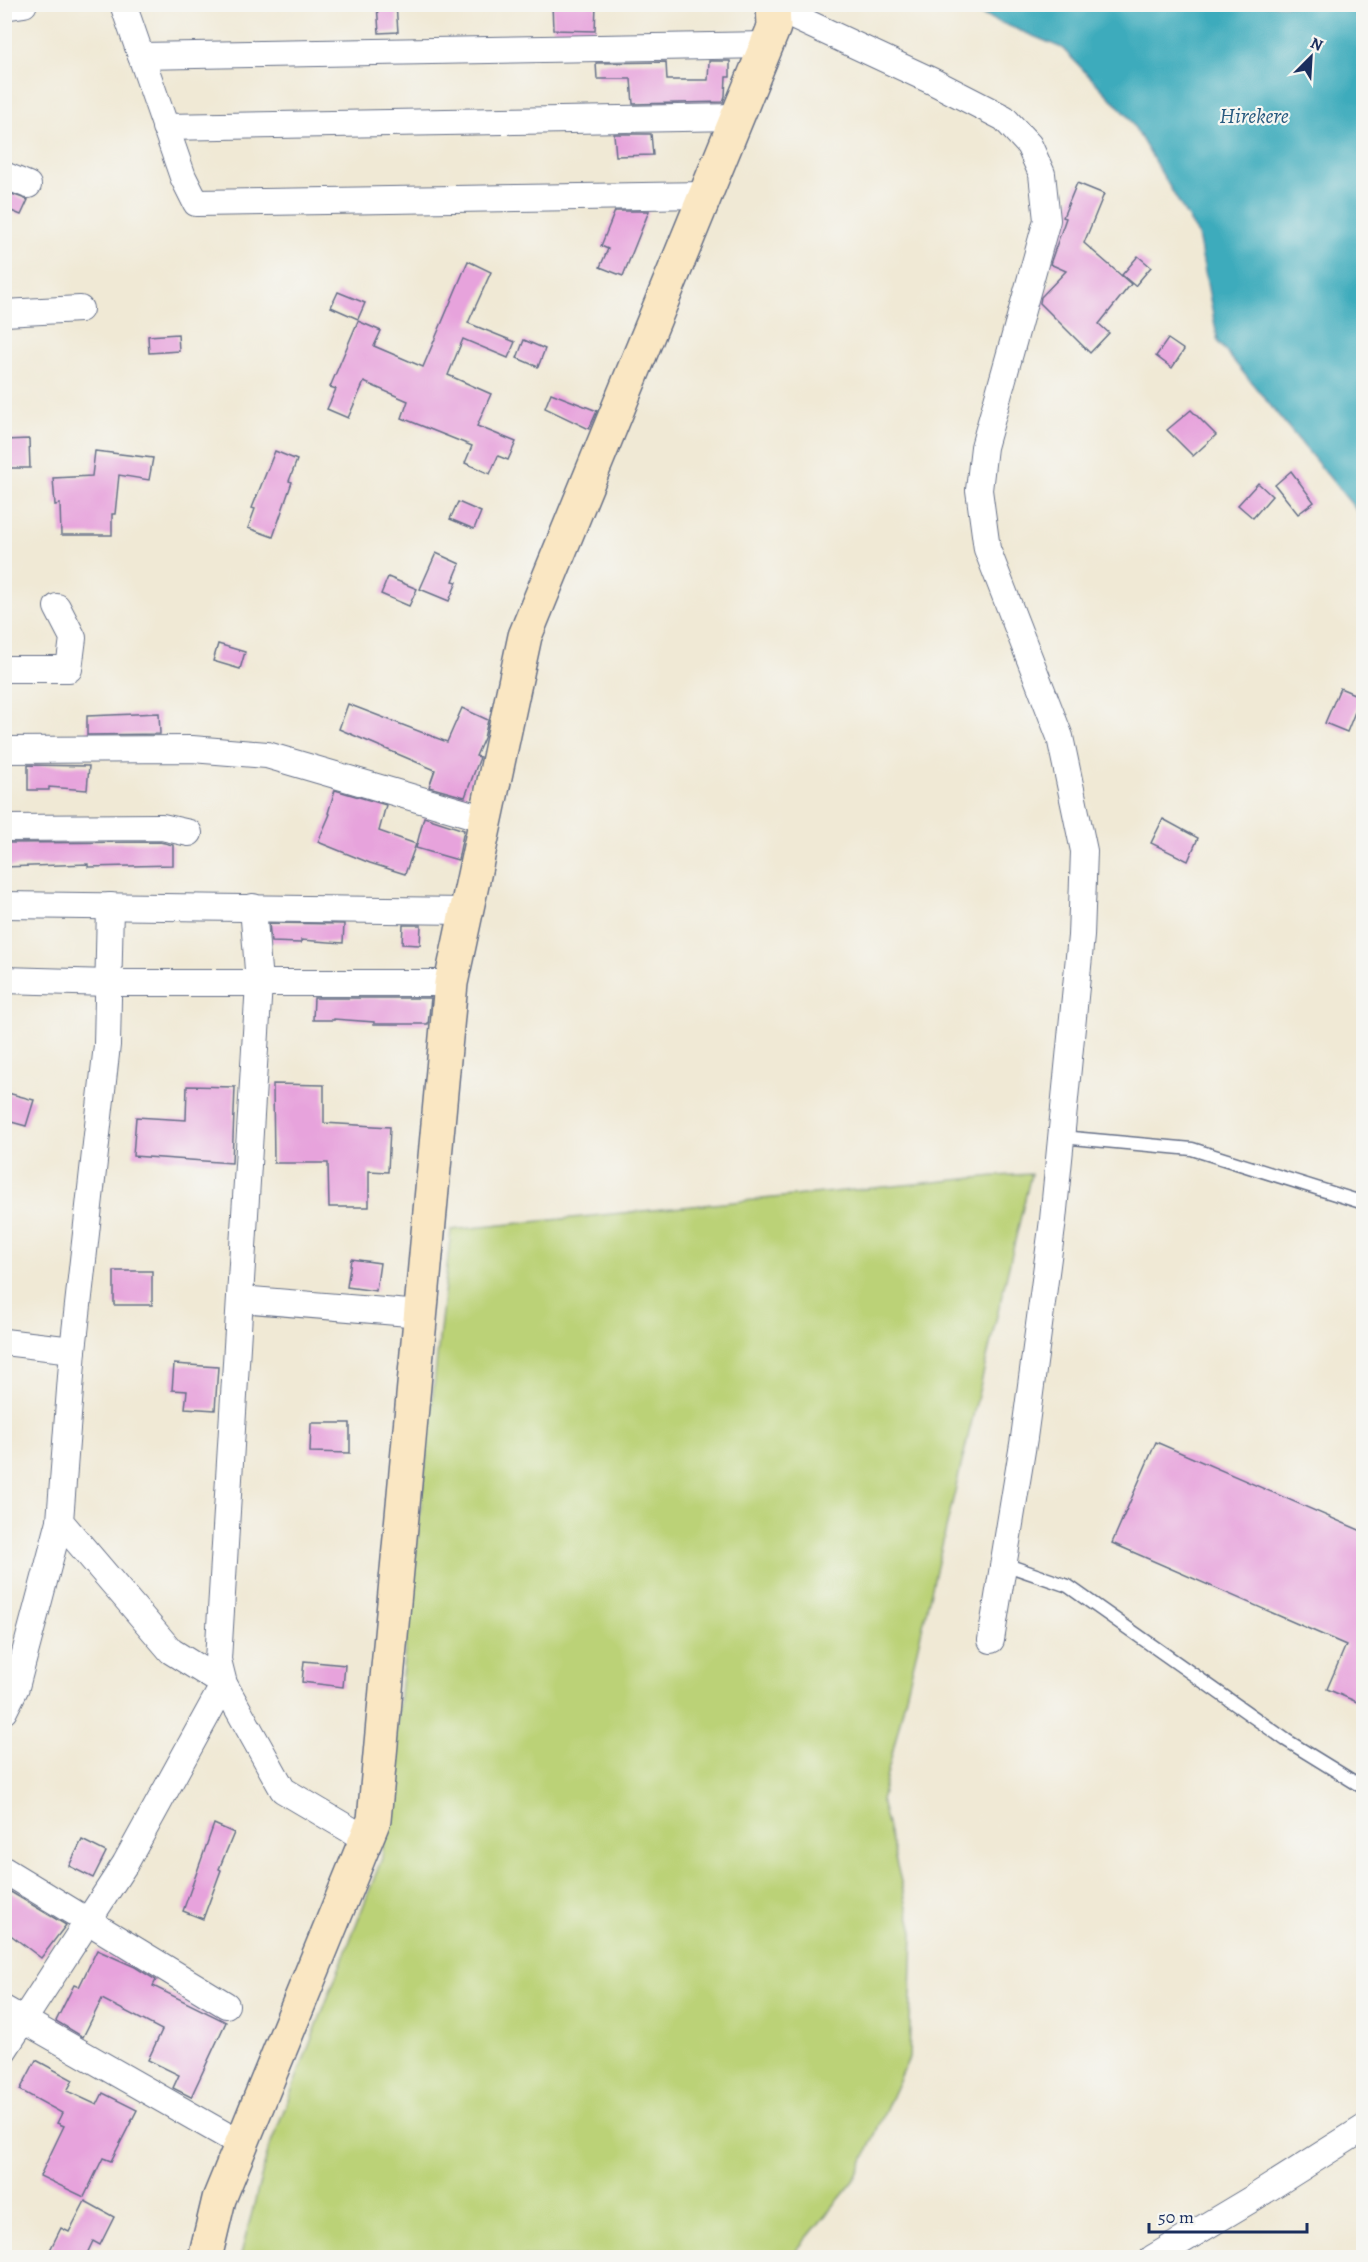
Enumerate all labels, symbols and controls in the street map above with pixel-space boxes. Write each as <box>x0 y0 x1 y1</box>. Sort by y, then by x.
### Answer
north arrow <box>1281 27 1341 87</box>
text: N <box>1307 32 1327 57</box>
water label: Hirekere <box>1219 101 1289 131</box>
scale bar <box>1149 2196 1306 2234</box>
text: 50 m <box>1158 2205 1194 2229</box>

